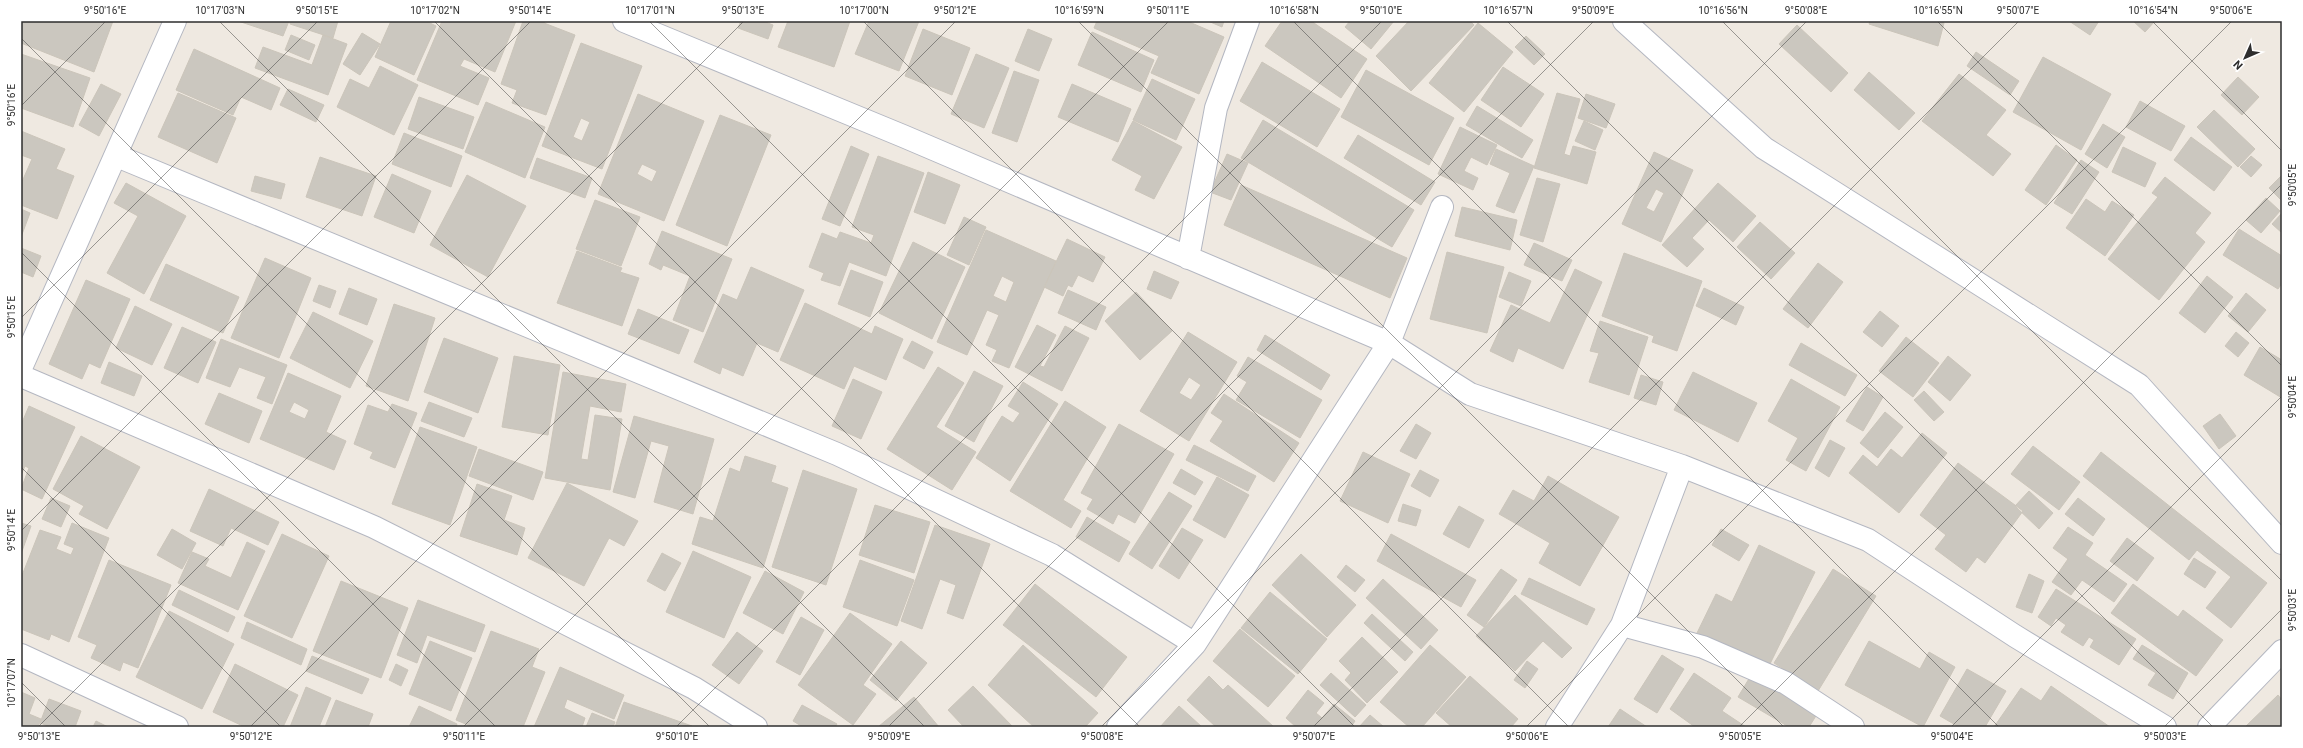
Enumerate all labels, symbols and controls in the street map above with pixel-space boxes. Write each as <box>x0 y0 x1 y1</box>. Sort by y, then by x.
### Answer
text: 9°50'16"E <box>84 5 127 16</box>
text: 10°17'03"N <box>195 5 245 16</box>
text: 9°50'15"E <box>296 5 339 16</box>
text: 10°17'02"N <box>410 5 460 16</box>
text: 9°50'14"E <box>509 5 552 16</box>
text: 10°17'01"N <box>625 5 675 16</box>
text: 9°50'13"E <box>722 5 765 16</box>
text: 10°17'00"N <box>839 5 889 16</box>
text: 9°50'12"E <box>934 5 977 16</box>
text: 10°16'59"N <box>1054 5 1104 16</box>
text: 9°50'11"E <box>1147 5 1190 16</box>
text: 10°16'58"N <box>1269 5 1319 16</box>
text: 9°50'10"E <box>1360 5 1403 16</box>
text: 10°16'57"N <box>1483 5 1533 16</box>
text: 9°50'09"E <box>1572 5 1615 16</box>
text: 10°16'56"N <box>1698 5 1748 16</box>
text: 9°50'08"E <box>1785 5 1828 16</box>
text: 10°16'55"N <box>1913 5 1963 16</box>
text: 9°50'07"E <box>1997 5 2040 16</box>
text: 10°16'54"N <box>2128 5 2178 16</box>
text: 9°50'06"E <box>2210 5 2253 16</box>
north arrow <box>2225 38 2265 78</box>
text: N <box>2231 57 2246 72</box>
text: 9°50'16"E <box>6 83 17 126</box>
text: 9°50'05"E <box>2287 163 2298 206</box>
text: 9°50'15"E <box>6 295 17 338</box>
text: 9°50'04"E <box>2287 375 2298 418</box>
text: 9°50'14"E <box>6 508 17 551</box>
text: 9°50'03"E <box>2287 588 2298 631</box>
text: 10°17'07"N <box>6 658 17 708</box>
text: 9°50'13"E <box>18 731 61 742</box>
text: 9°50'12"E <box>230 731 273 742</box>
text: 9°50'11"E <box>443 731 486 742</box>
text: 9°50'10"E <box>656 731 699 742</box>
text: 9°50'09"E <box>868 731 911 742</box>
text: 9°50'08"E <box>1081 731 1124 742</box>
text: 9°50'07"E <box>1293 731 1336 742</box>
text: 9°50'06"E <box>1506 731 1549 742</box>
text: 9°50'05"E <box>1719 731 1762 742</box>
text: 9°50'04"E <box>1931 731 1974 742</box>
text: 9°50'03"E <box>2144 731 2187 742</box>

